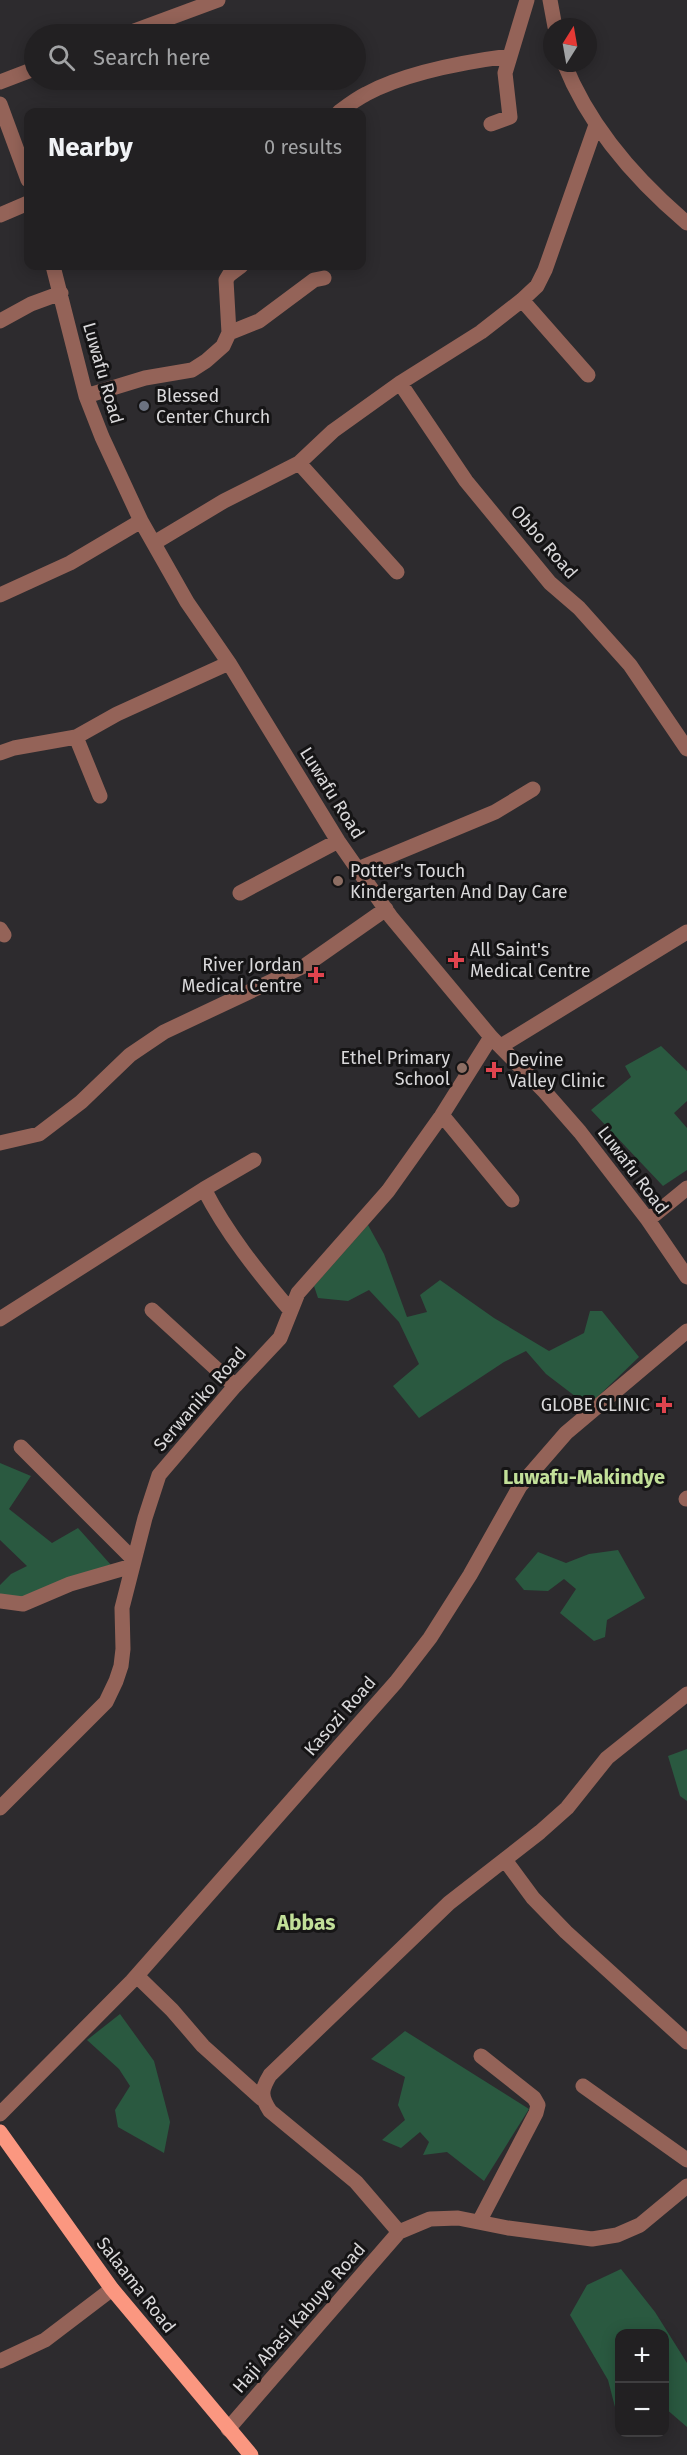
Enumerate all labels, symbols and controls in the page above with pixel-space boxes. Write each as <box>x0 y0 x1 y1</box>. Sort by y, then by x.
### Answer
north arrow <box>543 18 597 72</box>
search box <box>24 24 366 90</box>
icon: search <box>45 41 78 74</box>
text: Search here <box>93 44 211 71</box>
text: Nearby <box>48 132 133 163</box>
text: 0 results <box>264 135 342 159</box>
street label: Luwafu Road <box>78 320 128 426</box>
place label: Blessed Center Church <box>156 385 270 428</box>
marker: Blessed Center Church <box>137 399 151 413</box>
street label: Obbo Road <box>506 501 582 583</box>
street label: Luwafu Road <box>295 743 369 843</box>
place label: Potter's Touch Kindergarten And Day Care <box>350 860 567 903</box>
marker: Potter's Touch Kindergarten And Day Care <box>331 874 345 888</box>
place label: All Saint's Medical Centre <box>470 939 591 982</box>
marker: All Saint's Medical Centre <box>447 951 465 969</box>
place label: River Jordan Medical Centre <box>181 954 302 997</box>
marker: River Jordan Medical Centre <box>307 966 325 984</box>
place label: Ethel Primary School <box>341 1047 450 1090</box>
place label: Devine Valley Clinic <box>508 1049 606 1092</box>
marker: Ethel Primary School <box>455 1061 469 1075</box>
marker: Devine Valley Clinic <box>485 1061 503 1079</box>
street label: Luwafu Road <box>593 1122 673 1218</box>
street label: Serwaniko Road <box>149 1343 251 1455</box>
place label: GLOBE CLINIC <box>541 1394 650 1416</box>
marker: GLOBE CLINIC <box>655 1396 673 1414</box>
district label: Luwafu-Makindye <box>503 1465 665 1489</box>
street label: Kasozi Road <box>300 1672 380 1760</box>
district label: Abbas <box>276 1910 335 1936</box>
street label: Salaama Road <box>92 2233 180 2337</box>
street label: Haji Abasi Kabuye Road <box>228 2238 370 2398</box>
map controls <box>615 2329 669 2437</box>
button: + <box>615 2329 669 2383</box>
button: − <box>615 2383 669 2437</box>

